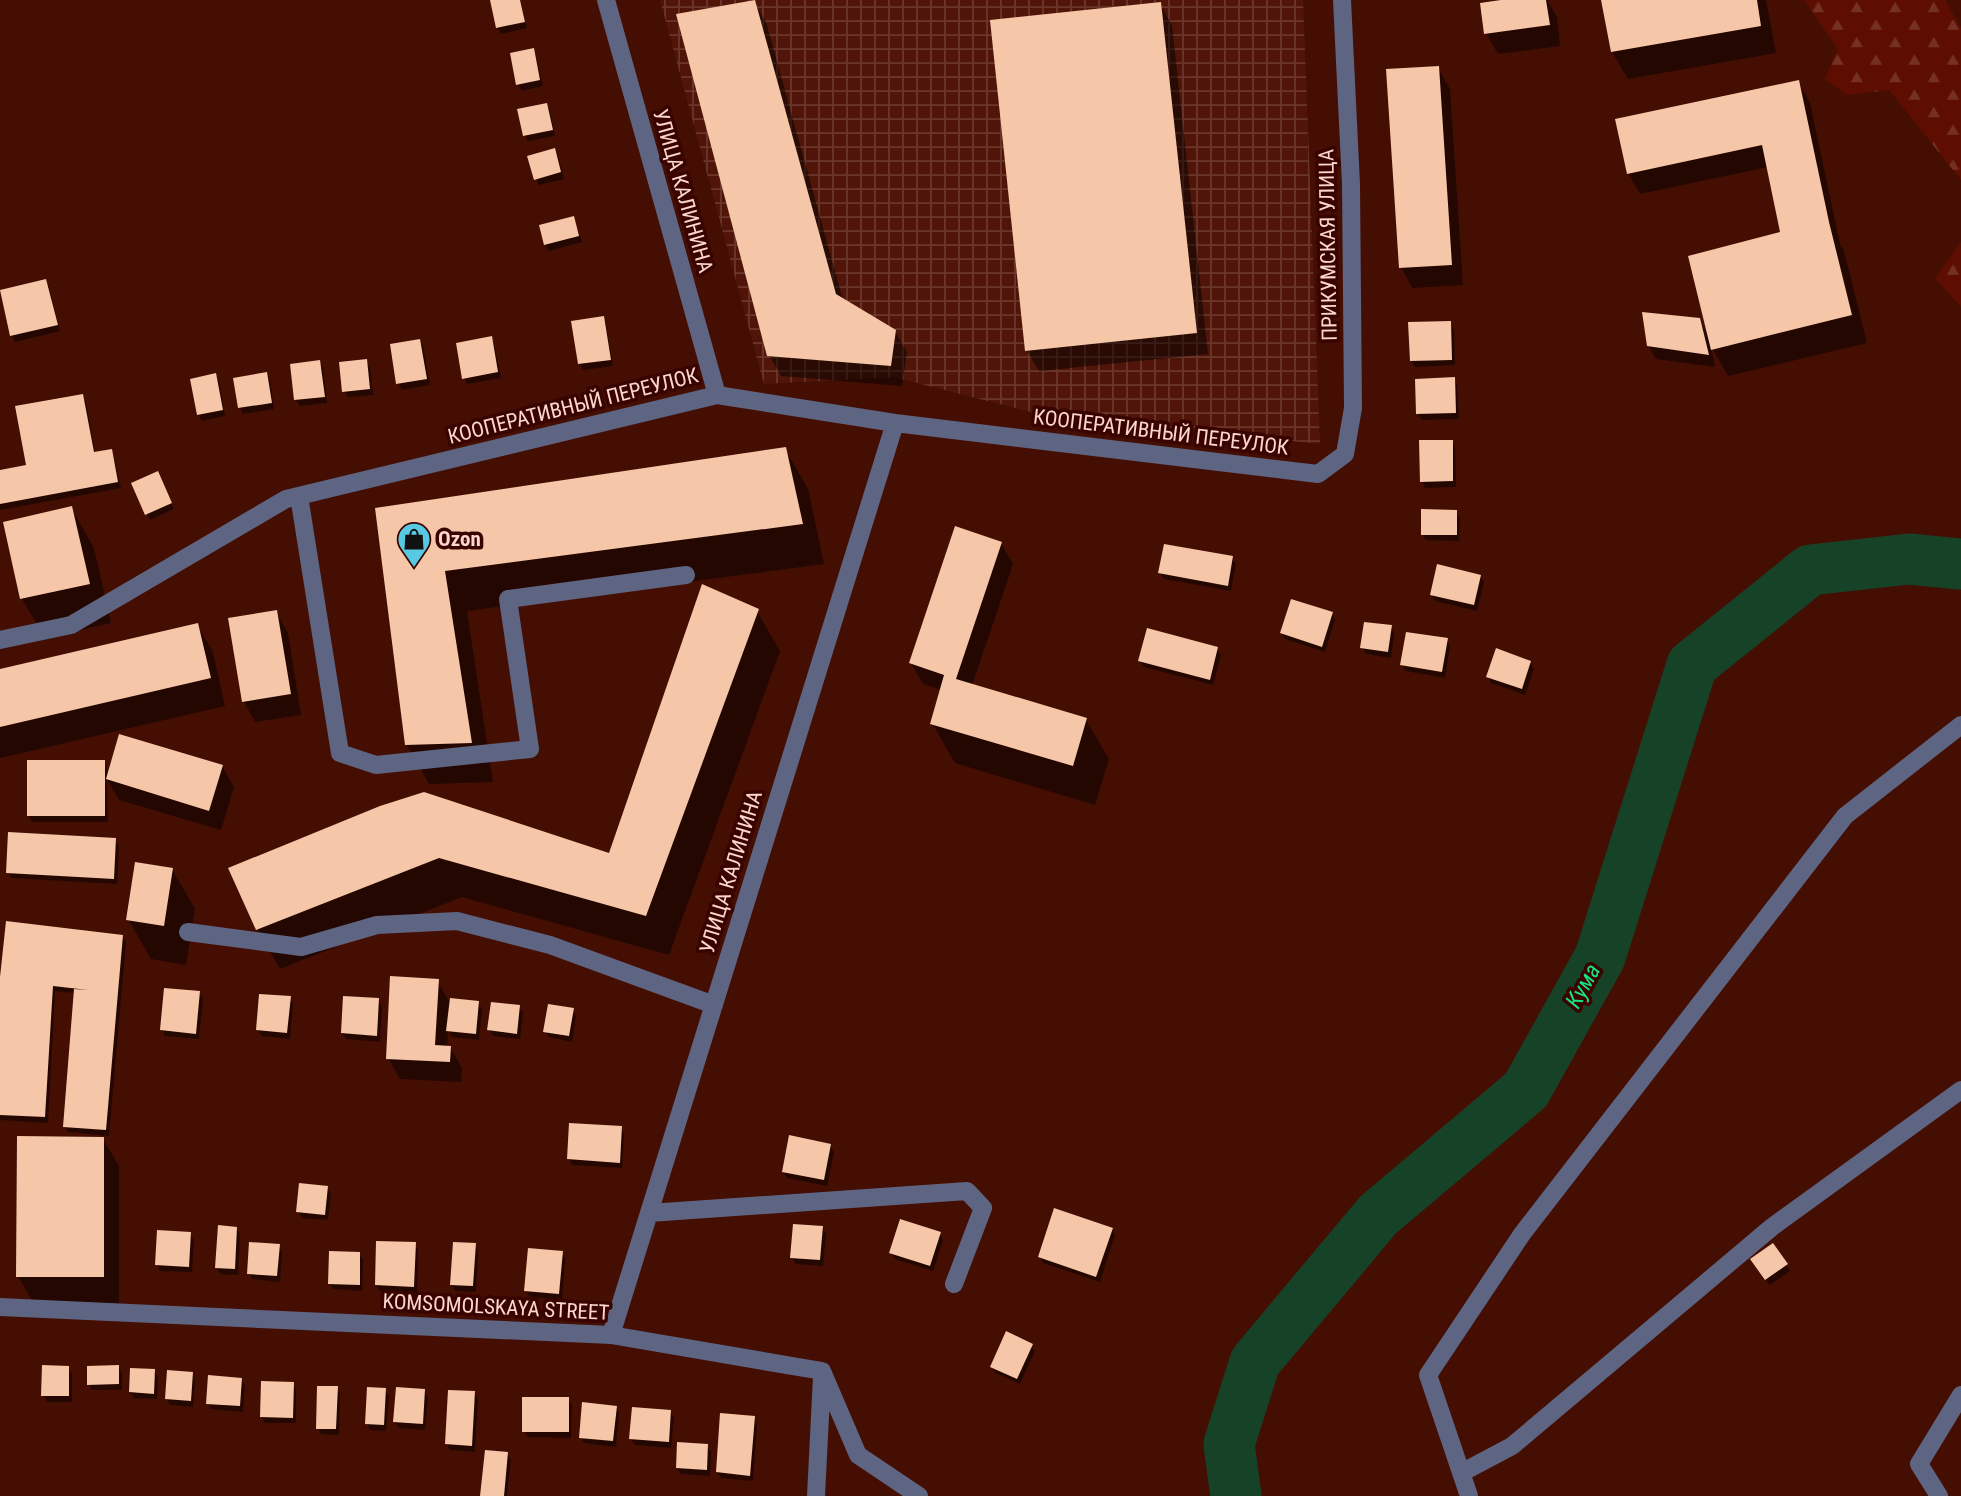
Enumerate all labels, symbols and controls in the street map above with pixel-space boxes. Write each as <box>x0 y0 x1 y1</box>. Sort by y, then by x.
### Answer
street label: УЛИЦА КАЛИНИНА <box>648 107 718 275</box>
street label: ПРИКУМСКАЯ УЛИЦА <box>1314 149 1342 341</box>
street label: КООПЕРАТИВНЫЙ ПЕРЕУЛОК <box>445 363 701 449</box>
street label: КООПЕРАТИВНЫЙ ПЕРЕУЛОК <box>1032 404 1290 460</box>
shop icon: Ozon <box>395 520 433 569</box>
place label: Ozon <box>438 527 481 551</box>
street label: УЛИЦА КАЛИНИНА <box>695 788 767 956</box>
water label: Кума <box>1560 959 1606 1013</box>
street label: KOMSOMOLSKAYA STREET <box>382 1289 610 1325</box>

